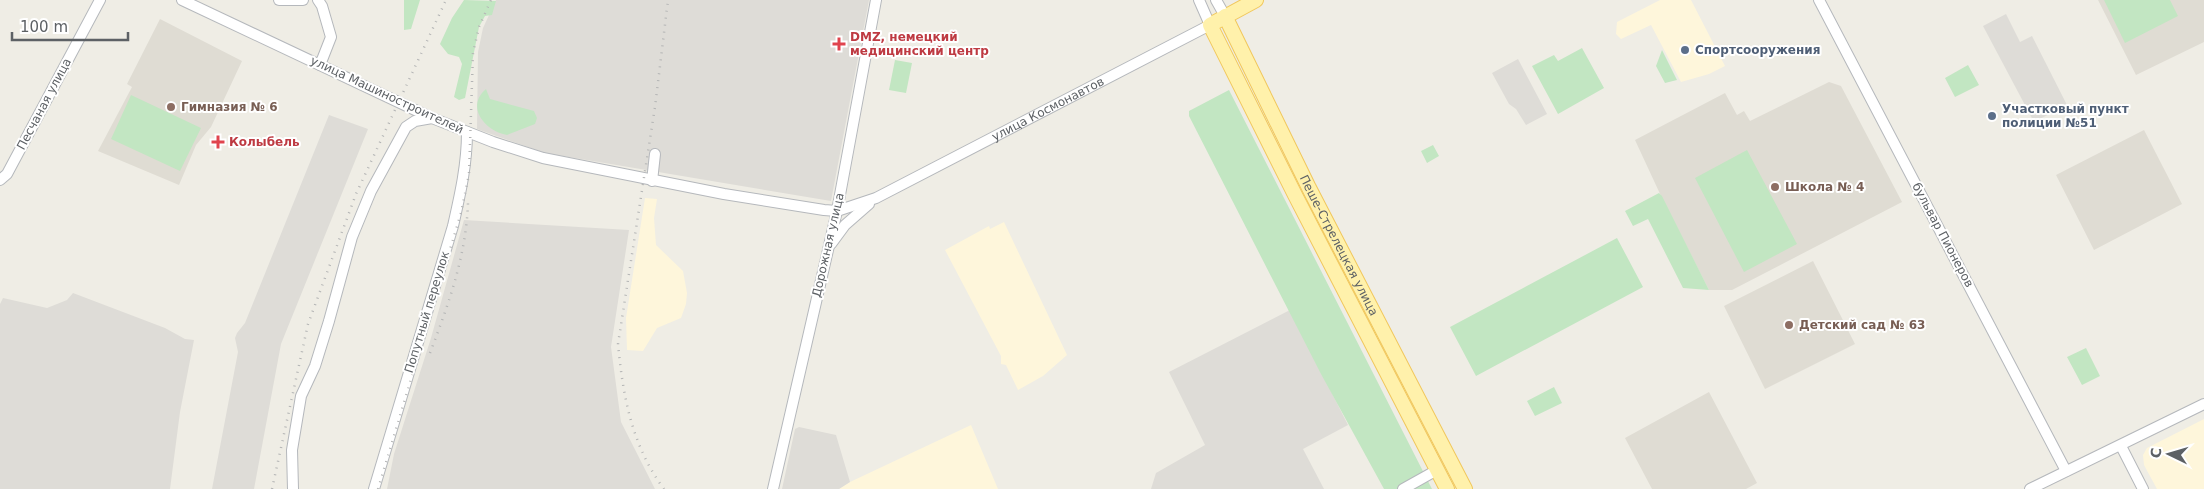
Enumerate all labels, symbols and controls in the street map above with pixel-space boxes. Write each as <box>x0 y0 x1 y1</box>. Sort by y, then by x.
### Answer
scale bar <box>12 10 129 42</box>
text: 100 m <box>20 18 68 36</box>
place label: DMZ, немецкий медицинский центр <box>850 30 989 58</box>
marker: DMZ, немецкий медицинский центр <box>832 37 846 51</box>
place label: Спортсооружения <box>1695 43 1820 57</box>
marker: Спортсооружения <box>1679 44 1691 56</box>
street label: улица Машиностроителей <box>308 53 466 137</box>
street label: Песчаная улица <box>14 56 74 152</box>
street label: улица Космонавтов <box>989 74 1106 144</box>
place label: Гимназия № 6 <box>181 100 277 114</box>
marker: Гимназия № 6 <box>165 101 177 113</box>
place label: Участковый пункт полиции №51 <box>2002 102 2129 130</box>
marker: Участковый пункт полиции №51 <box>1986 110 1998 122</box>
marker: Колыбель <box>211 135 225 149</box>
place label: Колыбель <box>229 135 300 149</box>
street label: Пеше-Стрелецкая улица <box>1297 173 1381 318</box>
place label: Школа № 4 <box>1785 180 1864 194</box>
street label: бульвар Пионеров <box>1909 180 1977 290</box>
marker: Школа № 4 <box>1769 181 1781 193</box>
street label: Дорожная улица <box>809 191 847 299</box>
street label: Попутный переулок <box>402 249 452 375</box>
place label: Детский сад № 63 <box>1799 318 1925 332</box>
marker: Детский сад № 63 <box>1783 319 1795 331</box>
north arrow <box>2144 429 2194 479</box>
text: С <box>2148 447 2164 459</box>

